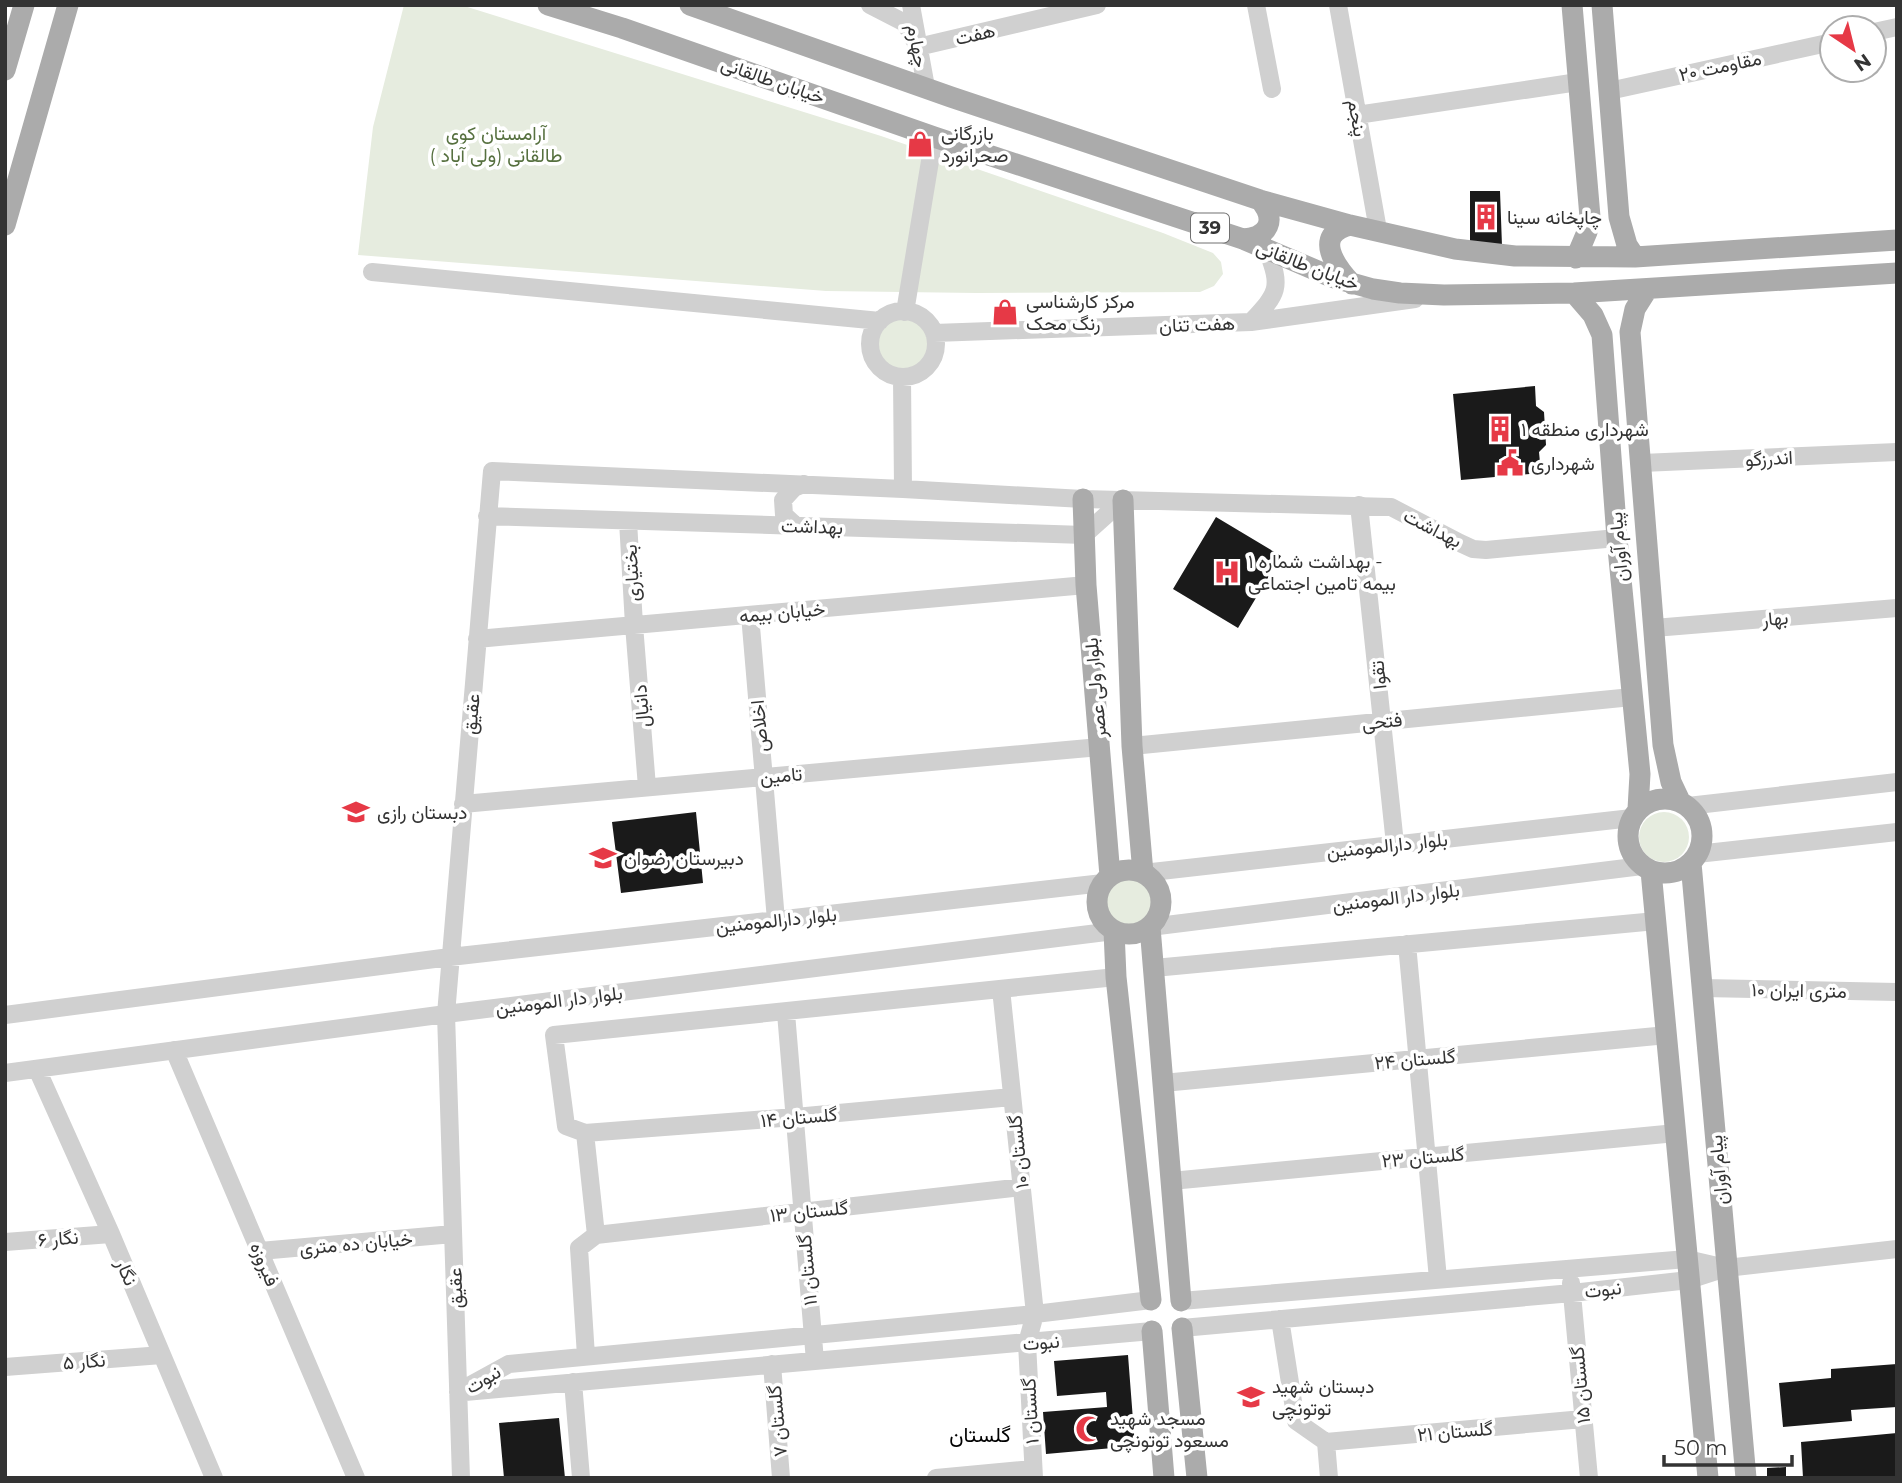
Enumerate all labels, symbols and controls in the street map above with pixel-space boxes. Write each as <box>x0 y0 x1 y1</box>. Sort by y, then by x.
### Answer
north arrow <box>1818 14 1888 84</box>
street label: هفت <box>953 19 997 50</box>
street label: چهارم <box>900 23 933 70</box>
street label: مقاومت ۲۰ <box>1677 47 1763 86</box>
text: N <box>1850 49 1875 76</box>
street label: خیابان طالقانی <box>718 52 828 109</box>
street label: پنجم <box>1341 98 1372 139</box>
park label: آرامستان کوی طالقانی (ولی آباد ) <box>430 122 562 167</box>
place label: بازرگانی صحرانورد <box>941 122 1008 167</box>
shop icon: بازرگانی صحرانورد <box>905 129 935 159</box>
building icon: چاپخانه سینا <box>1471 202 1501 232</box>
place label: چاپخانه سینا <box>1507 206 1602 231</box>
road number: 39 <box>1191 213 1229 242</box>
street label: خیابان طالقانی <box>1253 235 1362 296</box>
place label: مرکز کارشناسی رنگ محک <box>1026 290 1135 335</box>
shop icon: مرکز کارشناسی رنگ محک <box>990 297 1020 327</box>
street label: هفت تنان <box>1159 312 1235 337</box>
building icon: شهرداری منطقه ۱ <box>1485 414 1515 444</box>
place label: شهرداری منطقه ۱ <box>1521 418 1649 441</box>
street label: اندرزگو <box>1745 446 1793 471</box>
public building icon: شهرداری <box>1495 448 1525 478</box>
place label: شهرداری <box>1531 452 1595 475</box>
street label: بهداشت <box>1400 504 1466 553</box>
street label: پیام آوران <box>1604 511 1635 583</box>
street label: بهداشت <box>780 514 843 539</box>
street label: بختیاری <box>619 544 644 602</box>
place label: بهداشت شماره ۱ - بیمه تامین اجتماعی <box>1248 550 1396 595</box>
hospital icon: بهداشت شماره ۱ - بیمه تامین اجتماعی <box>1212 557 1242 587</box>
street label: خیابان بیمه <box>738 597 826 628</box>
street label: بهار <box>1760 606 1789 631</box>
street label: بلوار ولی عصر <box>1080 637 1111 740</box>
street label: تقوا <box>1366 660 1391 690</box>
street label: دانیال <box>628 684 655 728</box>
street label: عقیق <box>458 693 485 735</box>
street label: اخلاص <box>746 699 773 753</box>
street label: فتحی <box>1361 708 1404 735</box>
street label: تامین <box>759 762 803 789</box>
school or university icon: دبستان رازی <box>341 797 371 827</box>
place label: دبستان رازی <box>377 801 467 824</box>
street label: بلوار دارالمومنین <box>1325 828 1449 863</box>
school or university icon: دبیرستان رضوان <box>588 843 618 873</box>
place label: دبیرستان رضوان <box>624 847 744 870</box>
street label: بلوار دار المومنین <box>1331 878 1461 917</box>
street label: بلوار دارالمومنین <box>714 903 838 938</box>
street label: ۱۰ متری ایران <box>1751 978 1847 1003</box>
street label: بلوار دار المومنین <box>494 981 624 1020</box>
street label: گلستان ۲۴ <box>1373 1044 1457 1075</box>
street label: گلستان ۱۴ <box>760 1103 838 1132</box>
street label: گلستان ۱۰ <box>1003 1114 1034 1190</box>
street label: پیام آوران <box>1704 1134 1735 1206</box>
street label: گلستان ۲۳ <box>1381 1142 1465 1173</box>
street label: گلستان ۱۳ <box>769 1196 849 1227</box>
street label: نگار ۶ <box>37 1226 79 1251</box>
street label: خیابان ده متری <box>298 1227 414 1260</box>
street label: گلستان ۱۱ <box>793 1233 822 1307</box>
street label: فیروزه <box>245 1239 284 1290</box>
street label: نگار <box>110 1255 142 1289</box>
street label: عقیق <box>443 1267 468 1309</box>
street label: نبوت <box>1583 1276 1623 1303</box>
street label: نبوت <box>1022 1329 1061 1356</box>
street label: گلستان ۱۵ <box>1566 1345 1595 1424</box>
street label: نگار ۵ <box>62 1349 106 1374</box>
street label: نبوت <box>461 1360 505 1399</box>
place label: دبستان شهید توتونچی <box>1272 1375 1374 1422</box>
street label: گلستان ۱ <box>1017 1377 1044 1445</box>
school or university icon: دبستان شهید توتونچی <box>1236 1382 1266 1412</box>
street label: گلستان ۷ <box>763 1384 792 1458</box>
place label: مسجد شهید مسعود توتونچی <box>1110 1407 1229 1454</box>
mosque icon: مسجد شهید مسعود توتونچی <box>1074 1414 1104 1444</box>
street label: گلستان ۲۱ <box>1416 1417 1494 1446</box>
district label: گلستان <box>949 1422 1011 1447</box>
scale bar <box>1664 1424 1792 1468</box>
text: 50 m <box>1674 1435 1728 1460</box>

